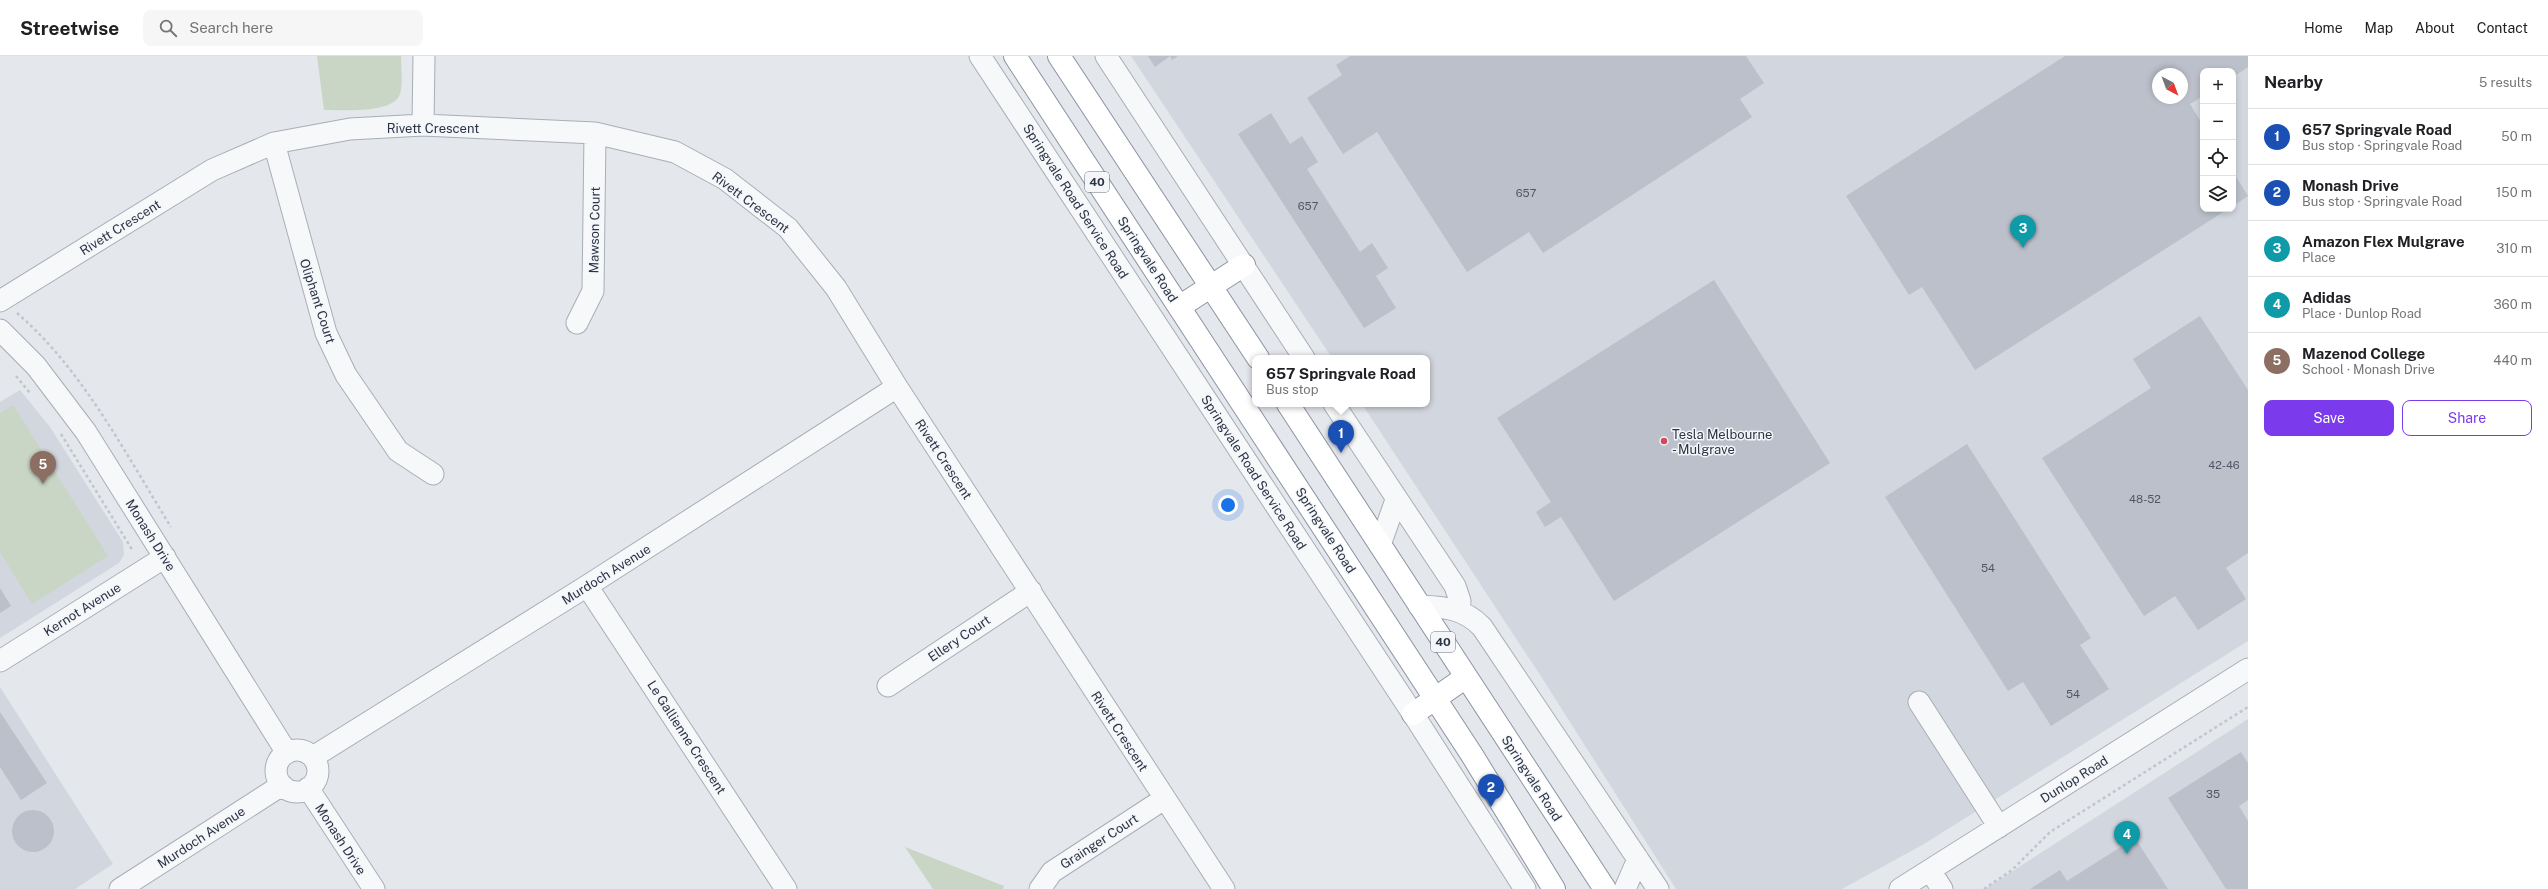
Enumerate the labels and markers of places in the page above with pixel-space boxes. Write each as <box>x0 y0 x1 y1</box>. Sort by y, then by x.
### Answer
pin: 3 <box>2010 215 2036 248</box>
pin: 1 <box>1328 420 1354 453</box>
place label: Tesla Melbourne - Mulgrave <box>1672 427 1772 457</box>
marker: Tesla Melbourne - Mulgrave <box>1659 436 1669 446</box>
pin: 5 <box>30 451 56 484</box>
pin: 2 <box>1478 774 1504 807</box>
pin: 4 <box>2114 821 2140 854</box>

